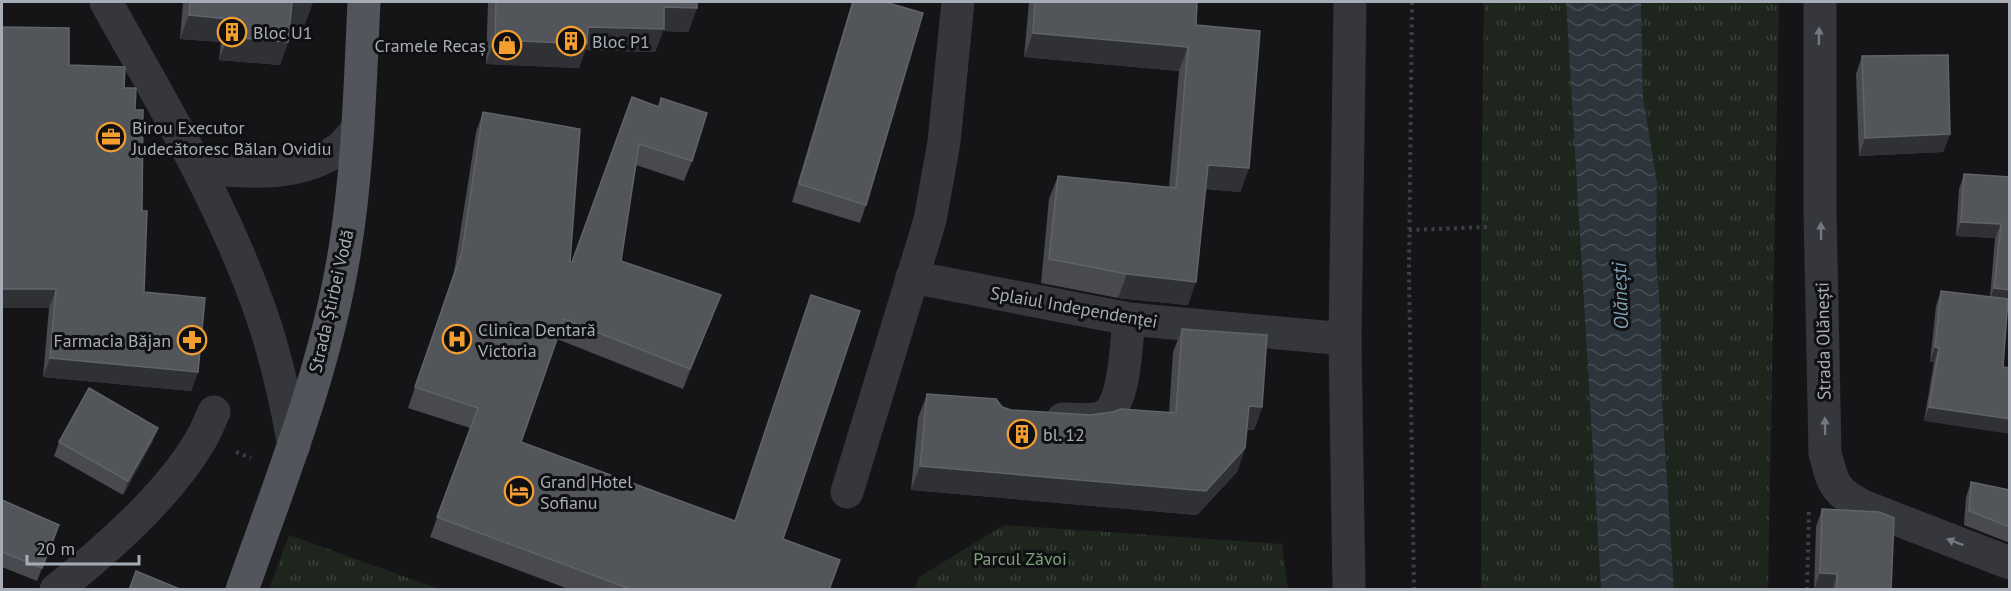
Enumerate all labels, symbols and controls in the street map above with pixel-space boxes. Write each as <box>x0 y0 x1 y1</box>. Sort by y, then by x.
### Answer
building icon: Bloc U1 <box>216 16 248 48</box>
place label: Bloc U1 <box>253 21 312 44</box>
building icon: Bloc P1 <box>555 25 587 57</box>
one-way arrow <box>1814 27 1824 46</box>
shop icon: Cramele Recaș <box>491 29 523 61</box>
place label: Bloc P1 <box>592 30 650 53</box>
place label: Cramele Recaș <box>375 34 486 57</box>
place label: Birou Executor Judecătoresc Bălan Ovidiu <box>131 116 332 160</box>
office icon: Birou Executor Judecătoresc Bălan Ovidiu <box>95 121 127 153</box>
one-way arrow <box>1816 222 1826 241</box>
street label: Strada Știrbei Vodă <box>303 227 359 375</box>
water label: Olănești <box>1606 261 1634 330</box>
street label: Splaiul Independenței <box>989 281 1159 333</box>
street label: Strada Olănești <box>1810 282 1836 400</box>
place label: Clinica Dentară Victoria <box>477 318 596 362</box>
hospital icon: Clinica Dentară Victoria <box>441 323 473 355</box>
pharmacy icon: Farmacia Băjan <box>176 324 208 356</box>
place label: Farmacia Băjan <box>53 329 171 352</box>
one-way arrow <box>1820 417 1830 436</box>
building icon: bl. 12 <box>1006 418 1038 450</box>
place label: bl. 12 <box>1043 423 1085 446</box>
place label: Grand Hotel Sofianu <box>540 470 633 514</box>
hotel icon: Grand Hotel Sofianu <box>503 475 535 507</box>
scale bar <box>27 528 140 566</box>
text: 20 m <box>36 537 75 560</box>
one-way arrow <box>1946 537 1964 547</box>
park label: Parcul Zăvoi <box>973 547 1067 570</box>

